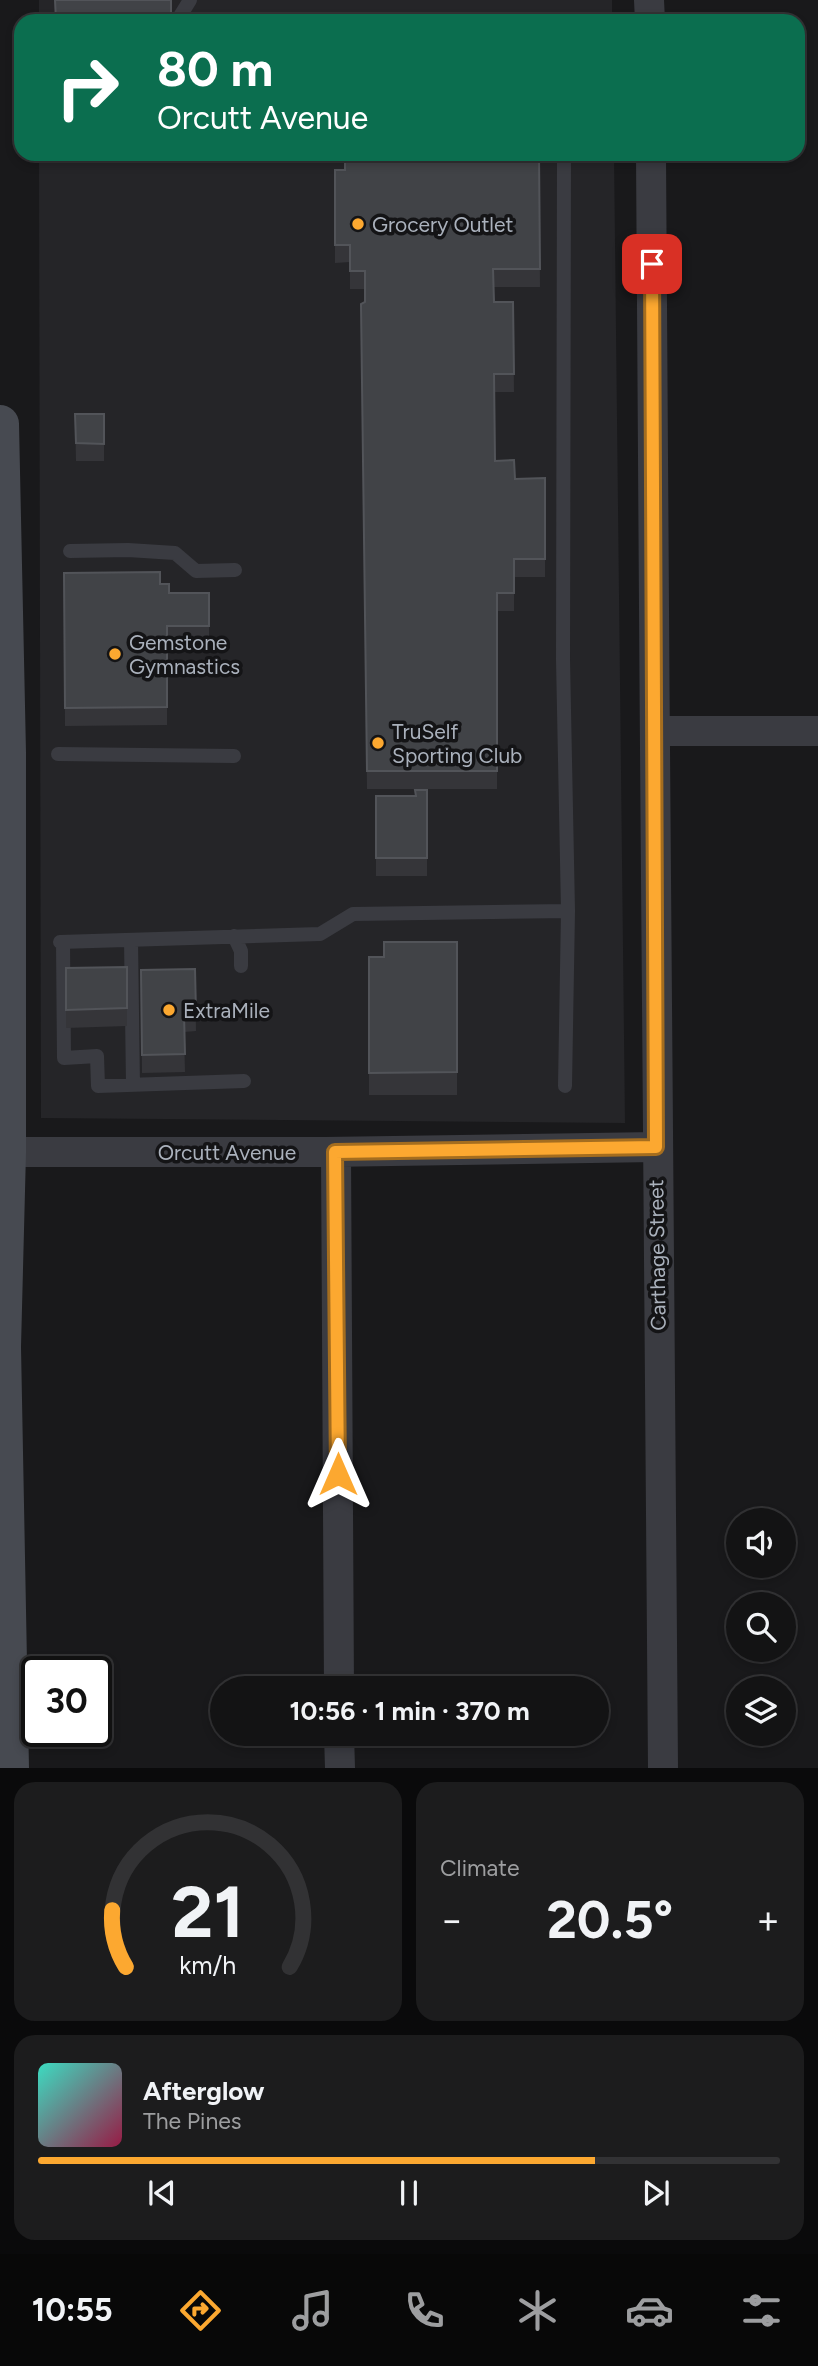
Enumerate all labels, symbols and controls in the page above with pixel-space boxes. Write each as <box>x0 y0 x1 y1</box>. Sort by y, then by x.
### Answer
text: 80 m <box>157 39 273 98</box>
icon: right <box>42 42 133 133</box>
text: Orcutt Avenue <box>157 99 368 137</box>
place label: Grocery Outlet <box>372 212 513 237</box>
marker: Grocery Outlet <box>350 216 366 232</box>
pin <box>622 234 682 294</box>
icon: arrive <box>633 245 671 283</box>
place label: Gemstone Gymnastics <box>129 630 240 679</box>
marker: Gemstone Gymnastics <box>107 646 123 662</box>
place label: TruSelf Sporting Club <box>392 719 522 768</box>
marker: TruSelf Sporting Club <box>370 735 386 751</box>
place label: ExtraMile <box>183 998 270 1023</box>
marker: ExtraMile <box>161 1002 177 1018</box>
street label: Orcutt Avenue <box>158 1140 296 1165</box>
street label: Carthage Street <box>643 1179 671 1331</box>
position arrow <box>301 1437 375 1511</box>
map controls <box>726 1508 796 1746</box>
button: sound <box>726 1508 796 1578</box>
button: search <box>726 1592 796 1662</box>
speed limit sign: 30 <box>21 1656 112 1747</box>
button: layers <box>726 1676 796 1746</box>
text: 10:56 · 1 min · 370 m <box>289 1695 530 1727</box>
text: Climate <box>440 1854 519 1882</box>
text: 21 <box>172 1869 244 1956</box>
text: 20.5° <box>547 1889 673 1951</box>
text: − <box>440 1897 464 1943</box>
text: + <box>756 1897 780 1943</box>
text: km/h <box>179 1950 237 1980</box>
text: Afterglow <box>143 2075 265 2107</box>
text: The Pines <box>143 2107 242 2135</box>
icon: previous <box>143 2174 181 2212</box>
icon: pause <box>390 2174 428 2212</box>
icon: next <box>637 2174 675 2212</box>
icon: directions <box>176 2286 225 2335</box>
icon: music <box>288 2286 337 2335</box>
icon: phone <box>400 2286 449 2335</box>
icon: climate <box>513 2286 562 2335</box>
icon: car <box>625 2286 674 2335</box>
icon: filters <box>737 2286 786 2335</box>
text: 10:55 <box>32 2291 113 2329</box>

